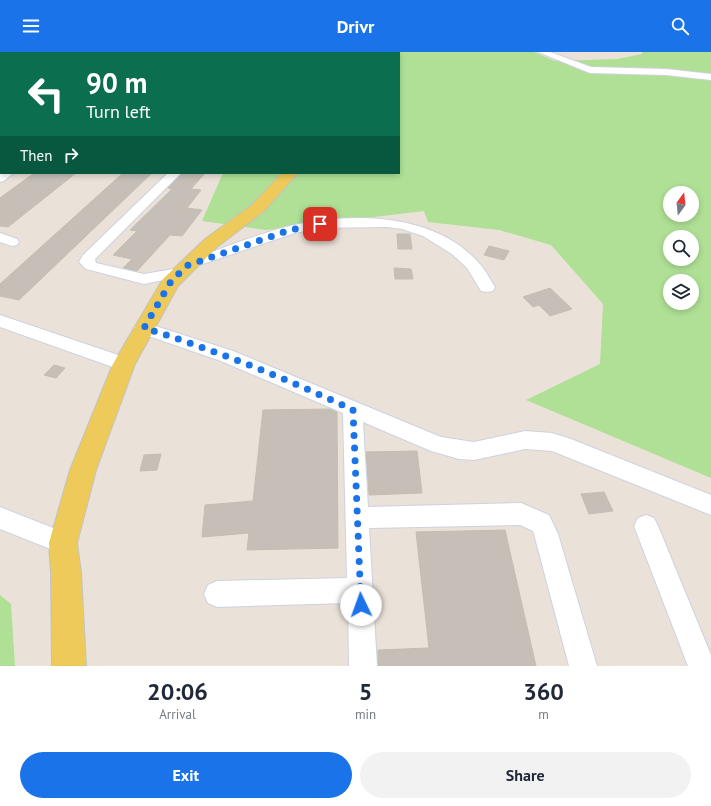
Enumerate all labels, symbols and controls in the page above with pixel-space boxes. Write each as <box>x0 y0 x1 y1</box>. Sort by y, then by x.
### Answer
icon: menu <box>20 15 42 37</box>
text: Drivr <box>337 15 374 38</box>
icon: search <box>669 15 691 37</box>
text: 90 m <box>86 64 147 101</box>
icon: left <box>20 68 72 120</box>
text: Turn left <box>86 100 151 123</box>
icon: right <box>60 144 82 166</box>
text: Then <box>20 146 52 165</box>
north arrow <box>663 186 699 222</box>
map controls <box>663 186 699 310</box>
pin <box>303 207 337 241</box>
icon: arrive <box>309 213 331 235</box>
button: search <box>663 230 699 266</box>
button: layers <box>663 274 699 310</box>
position arrow <box>340 584 382 626</box>
text: 20:06 <box>147 676 208 707</box>
text: 5 <box>359 676 372 707</box>
text: 360 <box>523 676 564 707</box>
text: Arrival <box>159 706 196 723</box>
text: min <box>355 706 376 723</box>
text: m <box>538 706 549 723</box>
button: Exit <box>20 752 352 798</box>
button: Share <box>360 752 691 798</box>

